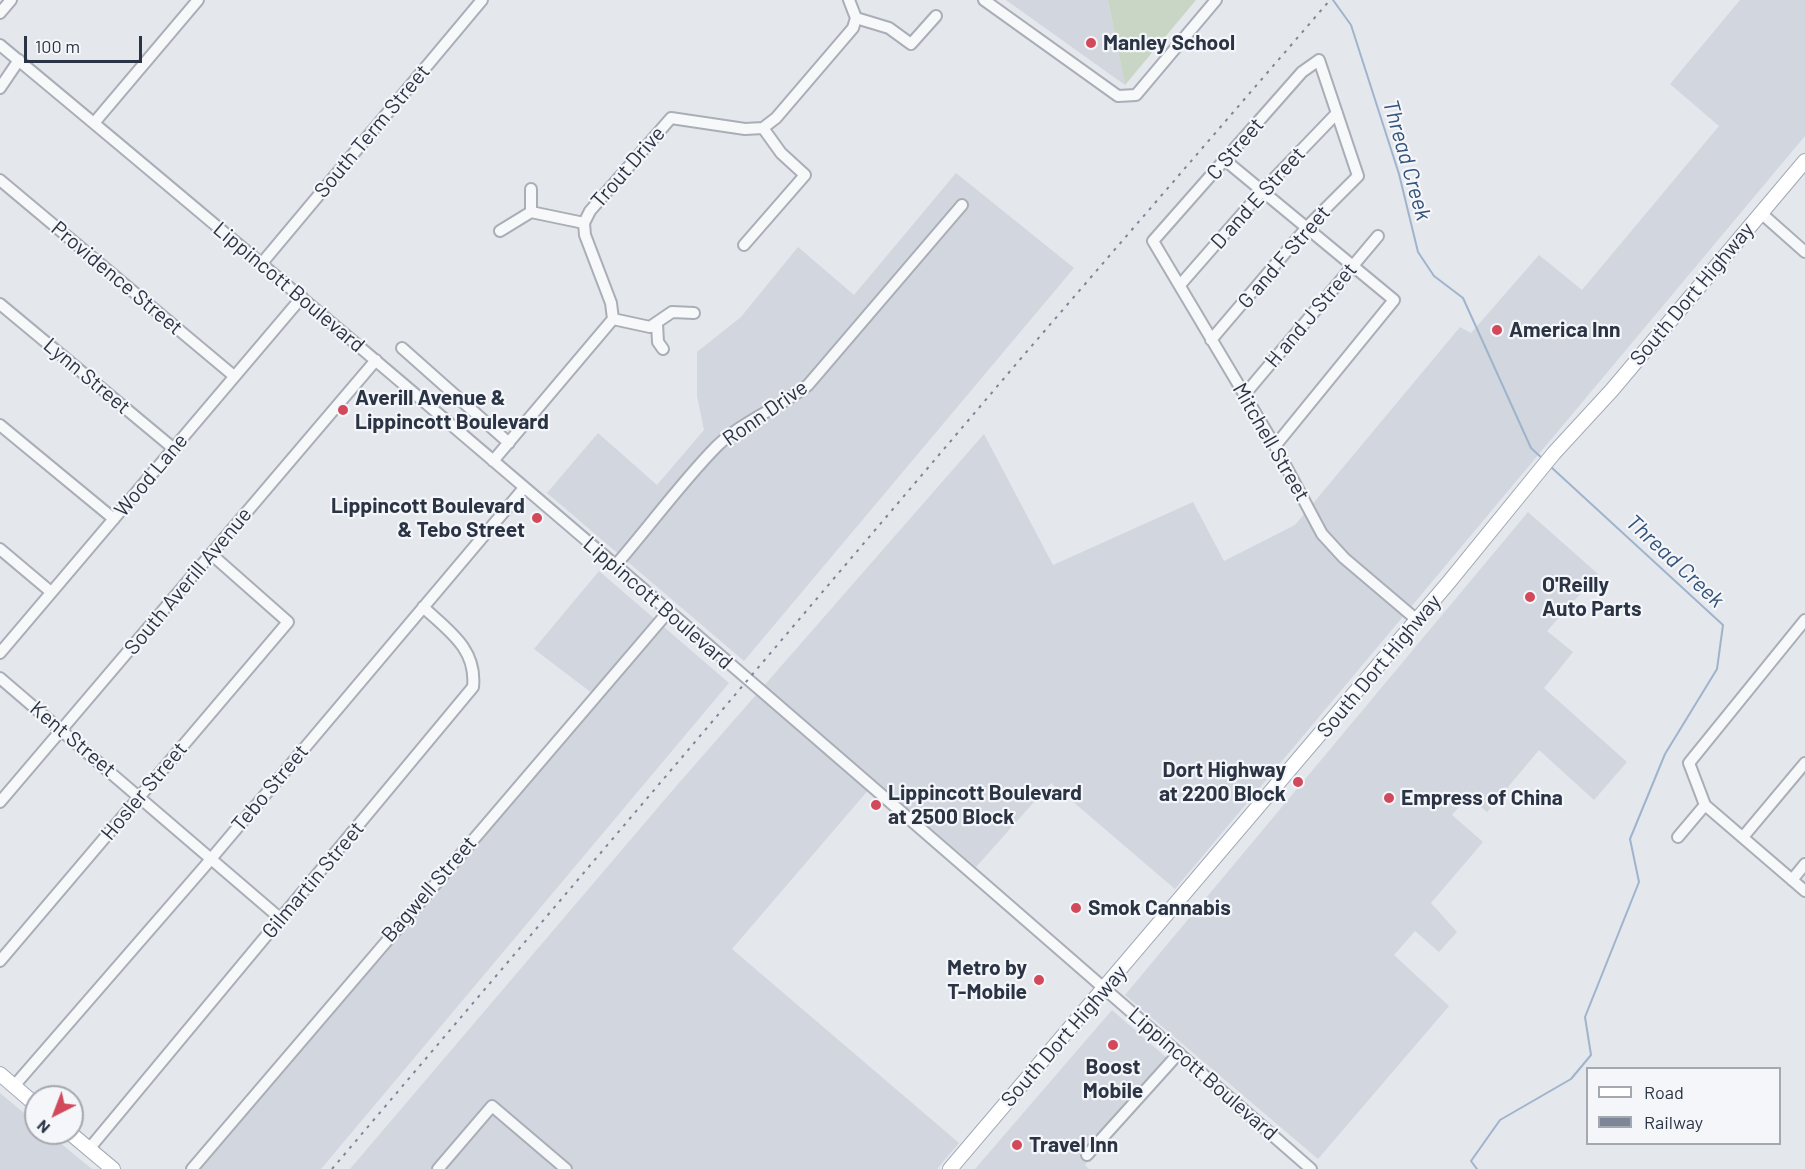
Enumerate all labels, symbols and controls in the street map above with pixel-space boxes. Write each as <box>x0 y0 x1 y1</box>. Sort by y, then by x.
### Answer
scale bar <box>27 24 146 62</box>
place label: Manley School <box>1103 30 1235 56</box>
text: 100 m <box>35 35 80 57</box>
marker: Manley School <box>1084 36 1098 50</box>
street label: South Term Street <box>309 59 435 203</box>
water label: Thread Creek <box>1377 97 1437 223</box>
street label: C Street <box>1201 113 1269 185</box>
street label: Trout Drive <box>586 121 670 213</box>
street label: D and E Street <box>1205 142 1311 254</box>
street label: G and F Street <box>1232 200 1336 314</box>
street label: Providence Street <box>46 216 188 340</box>
street label: Lippincott Boulevard <box>208 216 370 358</box>
street label: South Dort Highway <box>1625 217 1759 371</box>
street label: H and J Street <box>1260 257 1362 373</box>
place label: America Inn <box>1509 317 1620 343</box>
marker: America Inn <box>1490 323 1504 337</box>
street label: Lynn Street <box>38 332 136 420</box>
street label: Ronn Drive <box>718 375 812 451</box>
street label: Mitchell Street <box>1227 378 1315 506</box>
place label: Averill Avenue & Lippincott Boulevard <box>355 385 549 435</box>
marker: Averill Avenue & Lippincott Boulevard <box>336 403 350 417</box>
street label: Wood Lane <box>109 428 193 522</box>
place label: Lippincott Boulevard & Tebo Street <box>331 493 525 543</box>
street label: South Averill Avenue <box>119 502 257 660</box>
water label: Thread Creek <box>1621 509 1729 613</box>
marker: Lippincott Boulevard & Tebo Street <box>530 511 544 525</box>
street label: Lippincott Boulevard <box>578 531 738 675</box>
place label: O'Reilly Auto Parts <box>1542 572 1641 622</box>
street label: South Dort Highway <box>1312 589 1446 743</box>
marker: O'Reilly Auto Parts <box>1523 590 1537 604</box>
street label: Kent Street <box>25 696 121 782</box>
street label: Hosler Street <box>96 737 192 845</box>
street label: Tebo Street <box>226 739 314 837</box>
place label: Dort Highway at 2200 Block <box>1159 757 1286 807</box>
marker: Dort Highway at 2200 Block <box>1291 775 1305 789</box>
place label: Lippincott Boulevard at 2500 Block <box>888 780 1082 830</box>
place label: Empress of China <box>1401 785 1563 811</box>
marker: Empress of China <box>1382 791 1396 805</box>
marker: Lippincott Boulevard at 2500 Block <box>869 798 883 812</box>
street label: Gilmartin Street <box>257 816 369 944</box>
street label: Bagwell Street <box>376 831 482 947</box>
place label: Smok Cannabis <box>1088 895 1231 921</box>
marker: Smok Cannabis <box>1069 901 1083 915</box>
place label: Metro by T-Mobile <box>947 955 1027 1005</box>
street label: South Dort Highway <box>996 960 1132 1112</box>
marker: Metro by T-Mobile <box>1032 973 1046 987</box>
street label: Lippincott Boulevard <box>1123 1002 1283 1146</box>
marker: Boost Mobile <box>1106 1038 1120 1052</box>
place label: Boost Mobile <box>1083 1054 1143 1104</box>
legend <box>1586 1067 1781 1145</box>
text: Road <box>1644 1081 1684 1103</box>
north arrow <box>24 1085 84 1145</box>
text: Railway <box>1644 1111 1703 1133</box>
text: N <box>33 1117 53 1138</box>
place label: Travel Inn <box>1029 1132 1118 1158</box>
marker: Travel Inn <box>1010 1138 1024 1152</box>

